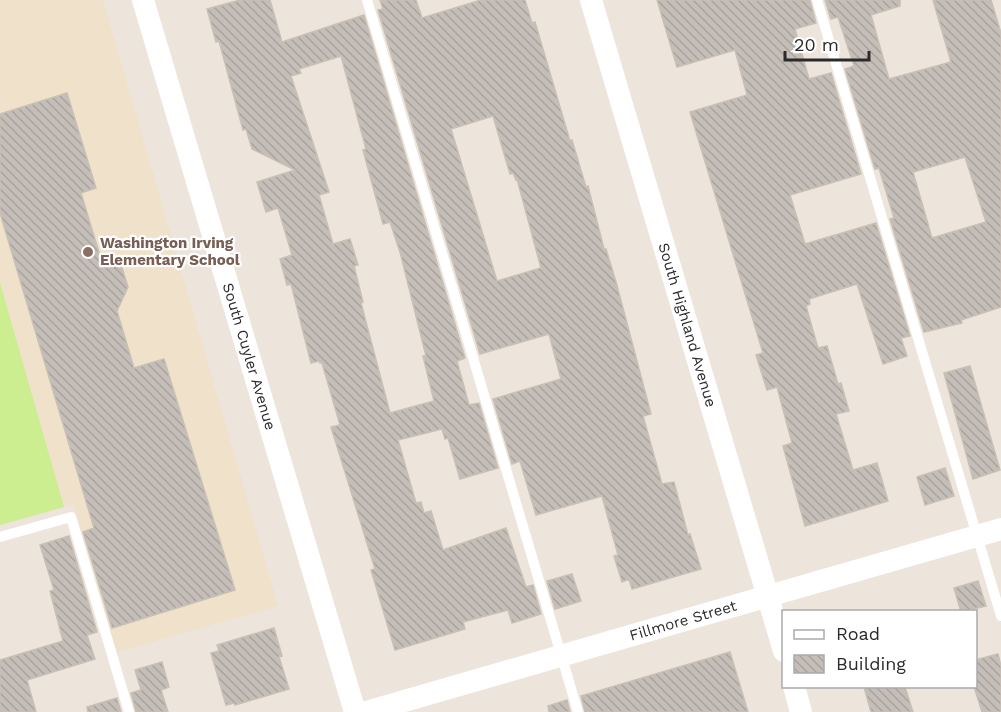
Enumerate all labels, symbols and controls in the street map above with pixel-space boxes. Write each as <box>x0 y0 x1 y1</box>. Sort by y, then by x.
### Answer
scale bar <box>785 24 869 62</box>
text: 20 m <box>794 34 839 55</box>
place label: Washington Irving Elementary School <box>100 234 240 269</box>
street label: South Highland Avenue <box>655 241 720 409</box>
marker: Washington Irving Elementary School <box>81 245 95 259</box>
street label: South Cuyler Avenue <box>219 281 280 432</box>
street label: Fillmore Street <box>627 596 739 645</box>
legend <box>782 610 977 688</box>
text: Road <box>836 623 880 644</box>
text: Building <box>836 653 906 674</box>

